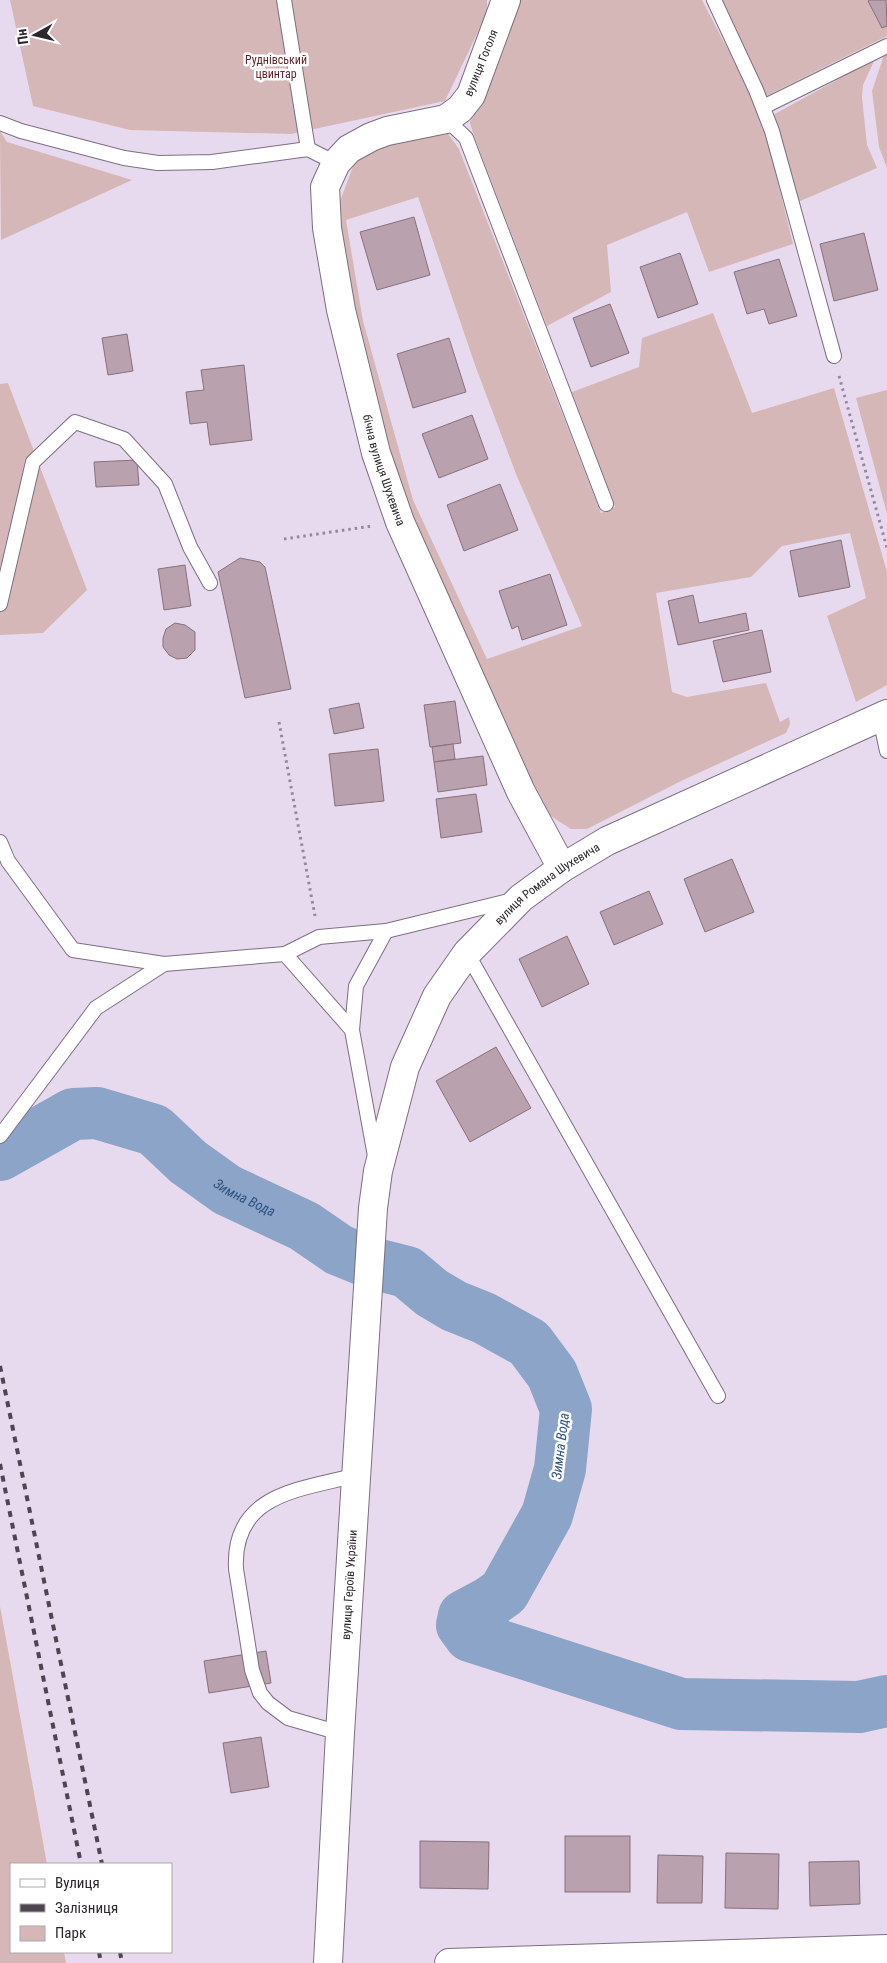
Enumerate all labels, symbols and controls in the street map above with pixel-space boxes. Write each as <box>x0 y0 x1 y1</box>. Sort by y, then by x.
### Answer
north arrow <box>10 10 60 60</box>
text: Пн <box>13 28 31 46</box>
street label: вулиця Гоголя <box>461 28 501 98</box>
park label: Руднівський цвинтар <box>245 53 307 81</box>
street label: бічна вулиця Шухевича <box>360 413 408 528</box>
street label: вулиця Романа Шухевича <box>492 840 602 928</box>
water label: Зимна Вода <box>211 1175 278 1219</box>
water label: Зимна Вода <box>548 1412 572 1480</box>
street label: вулиця Героїв України <box>339 1529 360 1640</box>
legend <box>10 1863 172 1953</box>
text: Вулиця <box>55 1874 100 1892</box>
text: Залізниця <box>55 1899 118 1917</box>
text: Парк <box>55 1924 86 1942</box>

